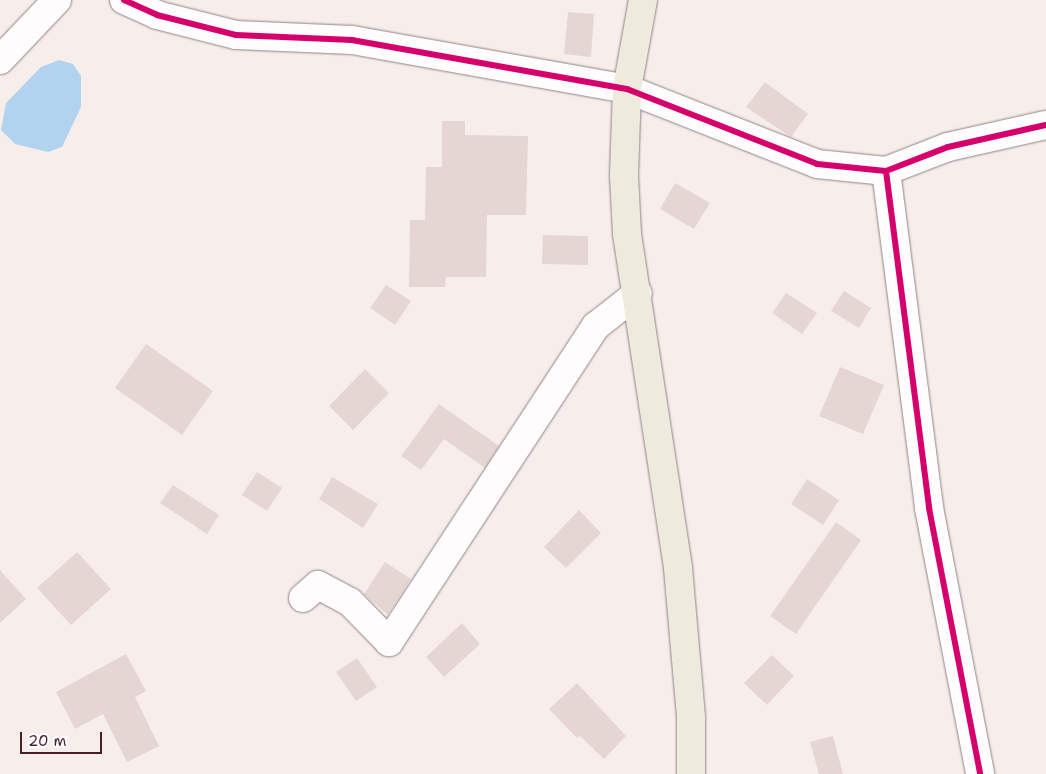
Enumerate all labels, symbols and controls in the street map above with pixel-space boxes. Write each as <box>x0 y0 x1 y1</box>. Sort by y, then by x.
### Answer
scale bar <box>22 722 105 754</box>
text: 20 m <box>28 731 67 751</box>

